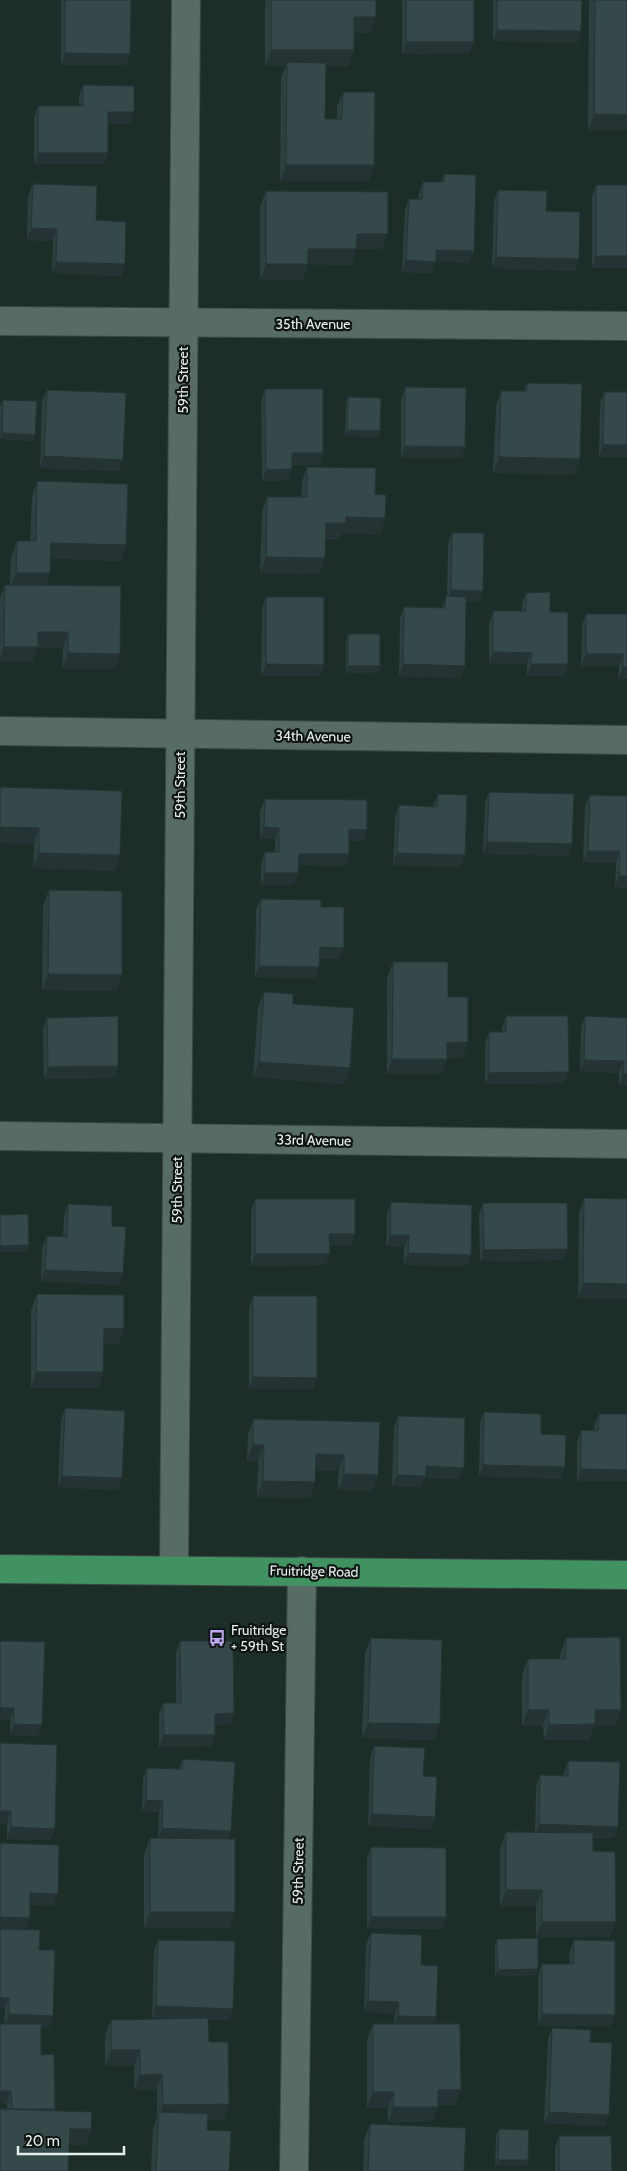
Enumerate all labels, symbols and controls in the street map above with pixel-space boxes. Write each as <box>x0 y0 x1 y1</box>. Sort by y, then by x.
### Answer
street label: 35th Avenue <box>276 315 351 333</box>
street label: 59th Street <box>174 346 192 413</box>
street label: 34th Avenue <box>275 726 351 746</box>
street label: 59th Street <box>171 751 189 818</box>
street label: 33rd Avenue <box>276 1130 352 1150</box>
street label: 59th Street <box>168 1156 186 1223</box>
street label: Fruitridge Road <box>269 1561 359 1581</box>
place label: Fruitridge + 59th St <box>231 1621 286 1655</box>
bus stop icon: Fruitridge + 59th St <box>207 1628 227 1648</box>
street label: 59th Street <box>288 1837 308 1905</box>
scale bar <box>18 2124 124 2156</box>
text: 20 m <box>25 2132 60 2150</box>

